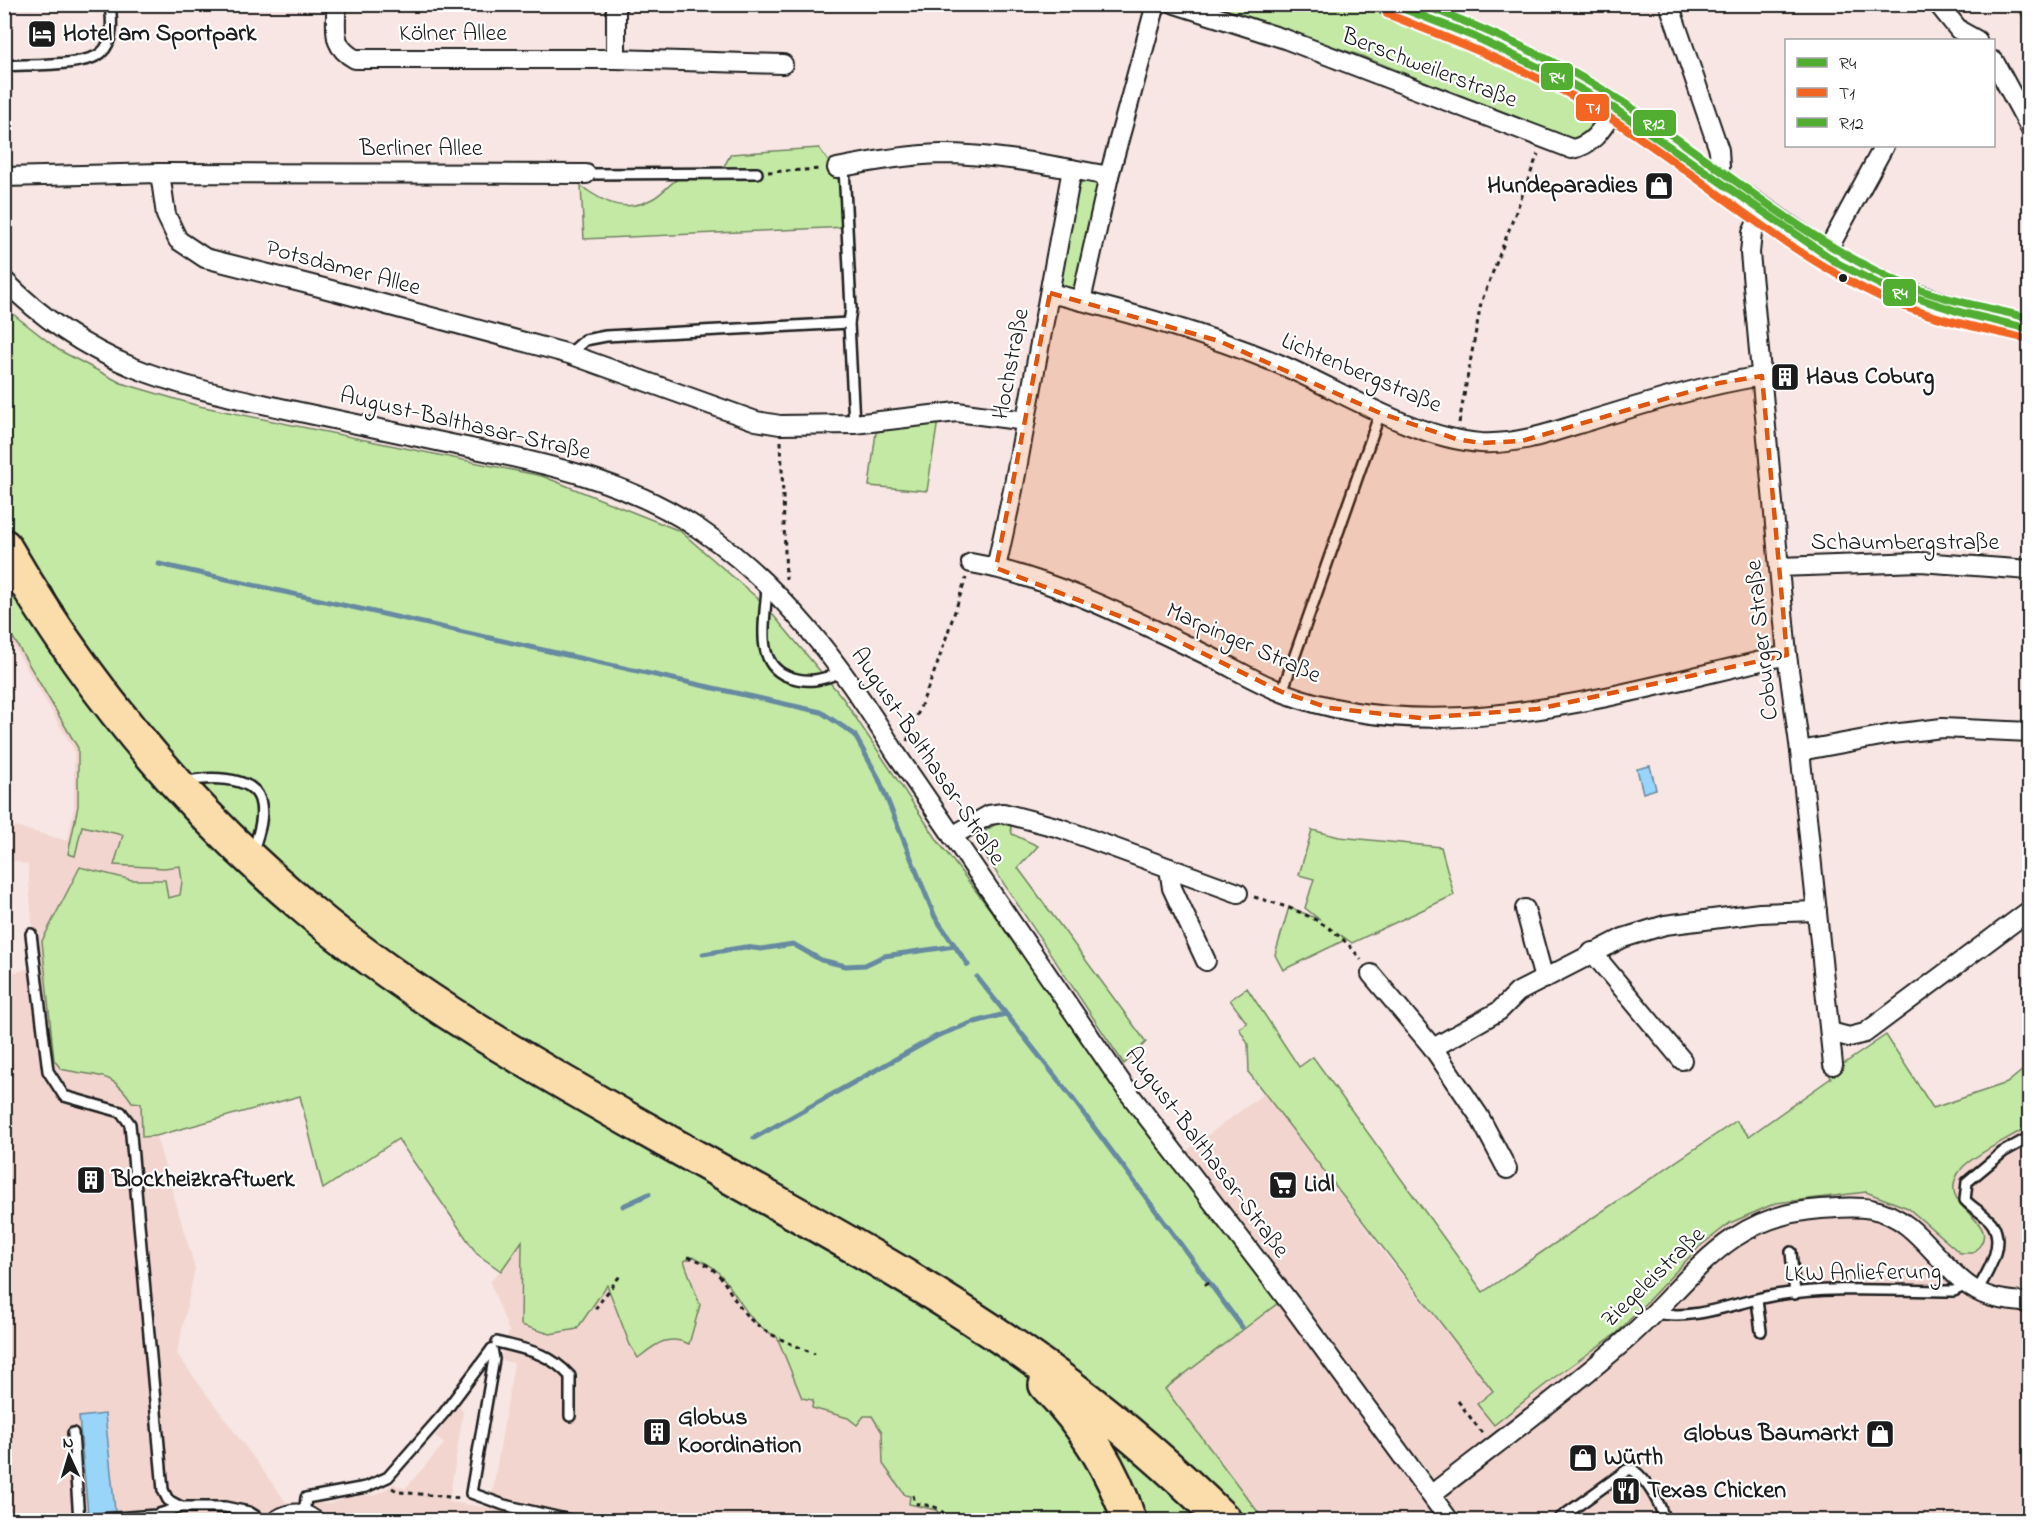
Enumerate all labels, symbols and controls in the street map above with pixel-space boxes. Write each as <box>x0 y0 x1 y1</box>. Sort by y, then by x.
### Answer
place label: Hotel am Sportpark <box>63 17 257 52</box>
street label: Kölner Allee <box>399 17 507 52</box>
hotel icon: Hotel am Sportpark <box>26 18 58 50</box>
street label: Berschweilerstraße <box>1335 19 1522 119</box>
legend <box>1785 39 1995 147</box>
text: R4 <box>1839 52 1857 78</box>
line badge: R4 <box>1540 62 1574 91</box>
text: R4 <box>1548 66 1565 90</box>
text: T1 <box>1839 82 1855 108</box>
line badge: T1 <box>1575 93 1610 122</box>
text: T1 <box>1586 97 1601 121</box>
line badge: R12 <box>1632 109 1677 137</box>
text: R12 <box>1839 112 1864 138</box>
text: R12 <box>1642 113 1665 137</box>
street label: Berliner Allee <box>358 132 483 167</box>
place label: Hundeparadies <box>1487 169 1638 204</box>
shop icon: Hundeparadies <box>1643 170 1675 202</box>
street label: Potsdamer Allee <box>262 232 424 307</box>
unlabelled marker <box>1837 272 1849 284</box>
line badge: R4 <box>1882 278 1917 307</box>
text: R4 <box>1891 282 1908 306</box>
street label: Hochstraße <box>984 305 1040 423</box>
street label: Lichtenbergstraße <box>1275 324 1447 424</box>
place label: Haus Coburg <box>1806 360 1934 396</box>
building icon: Haus Coburg <box>1769 361 1801 393</box>
street label: August-Balthasar-Straße <box>336 379 594 471</box>
street label: Schaumbergstraße <box>1811 526 1999 561</box>
street label: Coburger Straße <box>1737 558 1789 722</box>
street label: Marpinger Straße <box>1160 594 1326 694</box>
street label: August-Balthasar-Straße <box>841 641 1013 873</box>
street label: August-Balthasar-Straße <box>1115 1040 1297 1266</box>
place label: Blockheizkraftwerk <box>111 1163 295 1198</box>
building icon: Blockheizkraftwerk <box>75 1164 107 1196</box>
place label: Lidl <box>1304 1168 1335 1203</box>
supermarket icon: Lidl <box>1267 1169 1299 1201</box>
street label: Ziegeleistraße <box>1594 1219 1714 1337</box>
street label: LKW Anlieferung <box>1784 1255 1942 1293</box>
place label: Globus Koordination <box>678 1401 802 1464</box>
building icon: Globus Koordination <box>641 1416 673 1448</box>
place label: Globus Baumarkt <box>1683 1417 1860 1452</box>
shop icon: Globus Baumarkt <box>1864 1418 1896 1450</box>
north arrow <box>39 1426 99 1486</box>
text: N <box>62 1431 75 1455</box>
place label: Würth <box>1604 1441 1663 1476</box>
shop icon: Würth <box>1567 1442 1599 1474</box>
place label: Texas Chicken <box>1647 1474 1786 1509</box>
restaurant icon: Texas Chicken <box>1610 1475 1642 1507</box>

